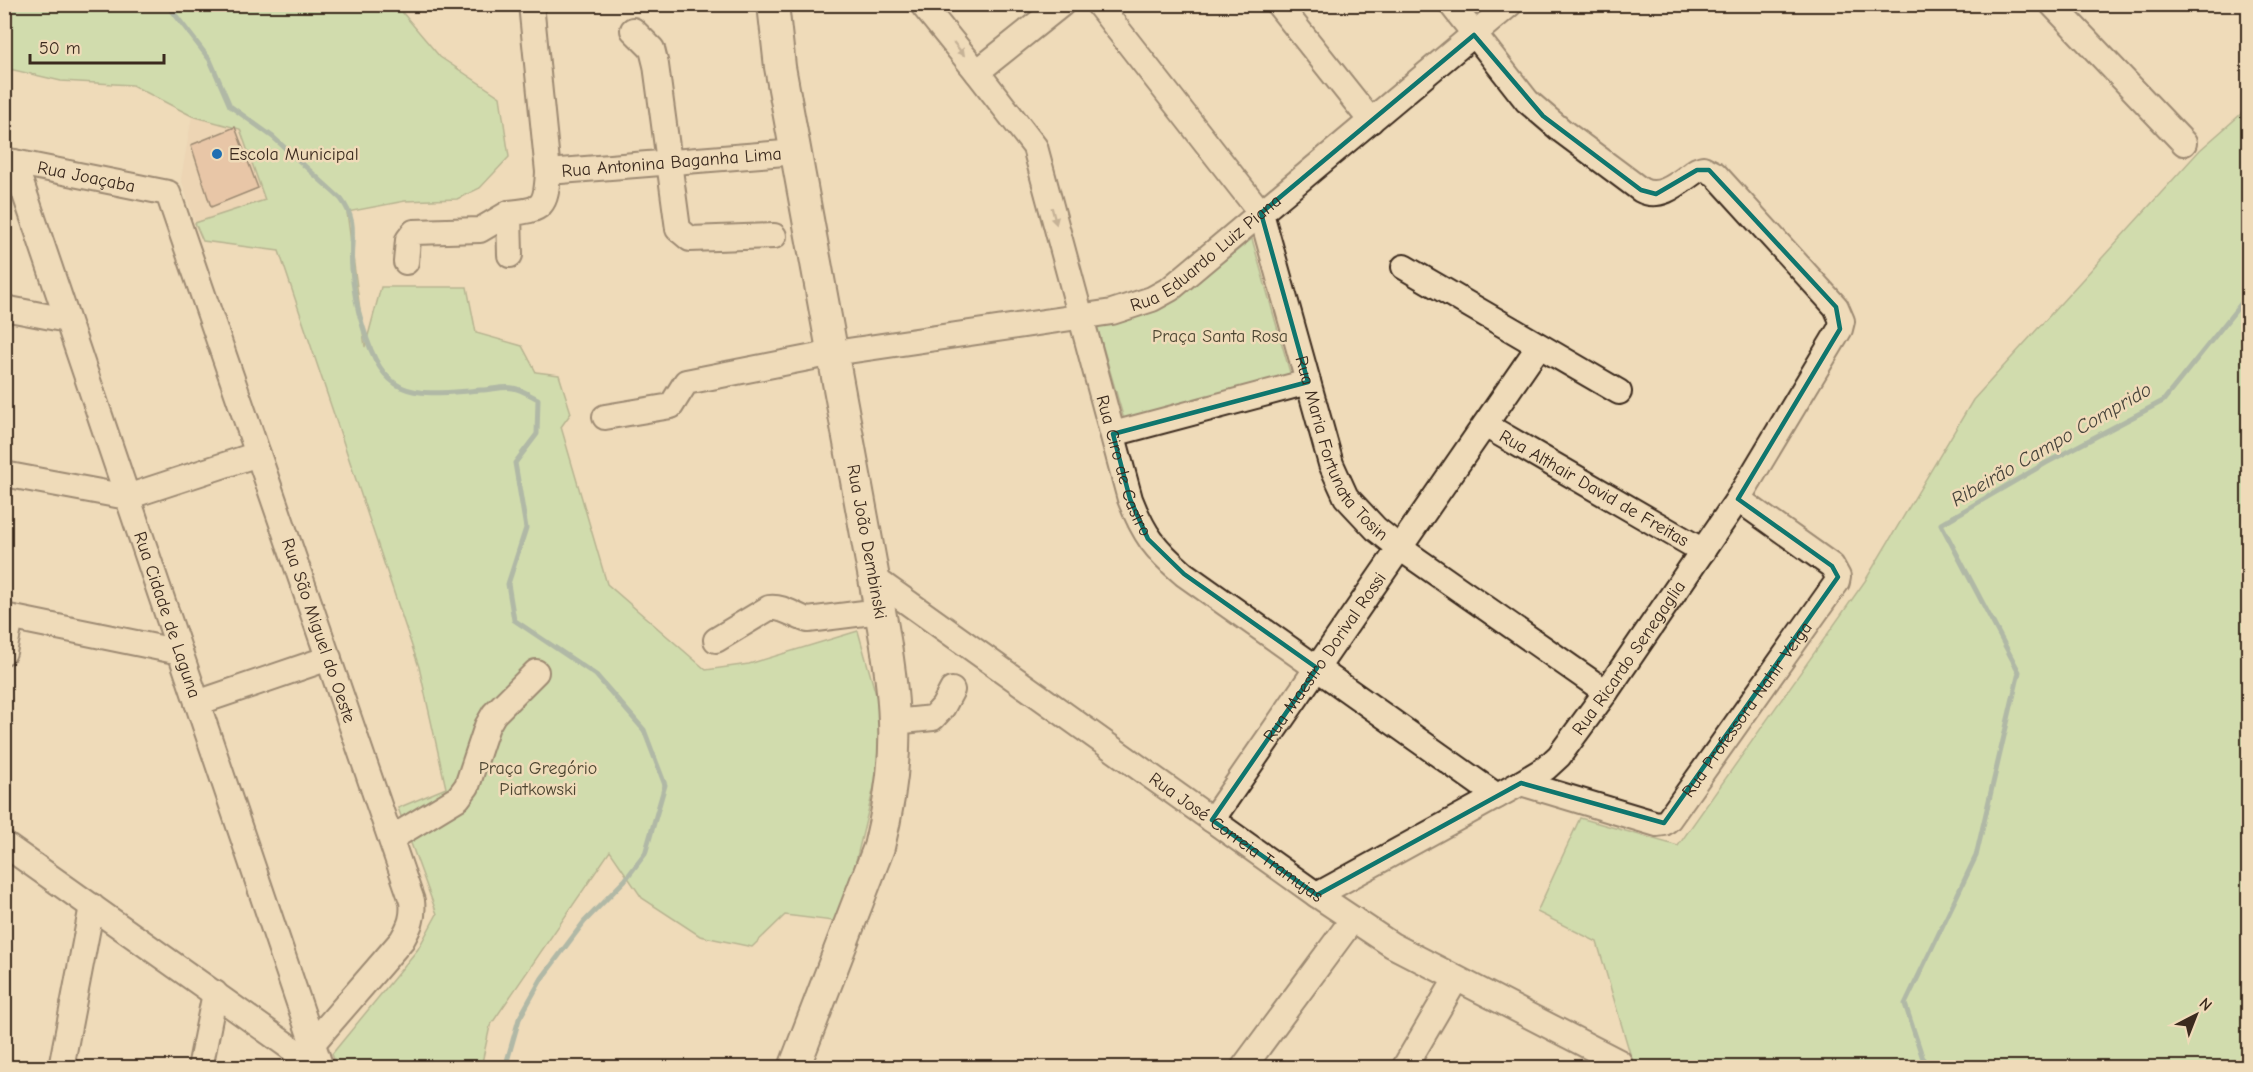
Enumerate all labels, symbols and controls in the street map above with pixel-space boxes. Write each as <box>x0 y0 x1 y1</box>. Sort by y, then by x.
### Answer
scale bar <box>30 27 164 65</box>
text: 50 m <box>39 38 81 59</box>
one-way arrow <box>953 42 965 57</box>
street label: Rua Antonina Baganha Lima <box>561 143 782 182</box>
place label: Escola Municipal <box>229 144 359 165</box>
marker: Escola Municipal <box>210 147 224 161</box>
street label: Rua Joaçaba <box>36 157 137 197</box>
street label: Rua Eduardo Luiz Piana <box>1128 190 1286 316</box>
one-way arrow <box>1050 207 1060 225</box>
park label: Praça Santa Rosa <box>1152 326 1288 347</box>
street label: Rua Maria Fortunata Tosin <box>1290 354 1392 545</box>
water label: Ribeirão Campo Comprido <box>1947 378 2155 511</box>
street label: Rua Ciro de Castro <box>1091 393 1156 540</box>
street label: Rua Althair David de Freitas <box>1495 426 1692 551</box>
street label: Rua João Dembinski <box>842 463 891 621</box>
street label: Rua Cidade de Laguna <box>129 529 205 701</box>
street label: Rua São Miguel do Oeste <box>277 536 360 726</box>
street label: Rua Maestro Dorival Rossi <box>1259 569 1391 746</box>
street label: Rua Ricardo Senegaglia <box>1568 577 1690 739</box>
street label: Rua Professora Nahir Veiga <box>1678 618 1817 802</box>
park label: Praça Gregório Piatkowski <box>479 758 597 800</box>
street label: Rua José Correia Tramujas <box>1145 768 1327 907</box>
north arrow <box>2166 985 2226 1045</box>
text: N <box>2195 994 2215 1015</box>

